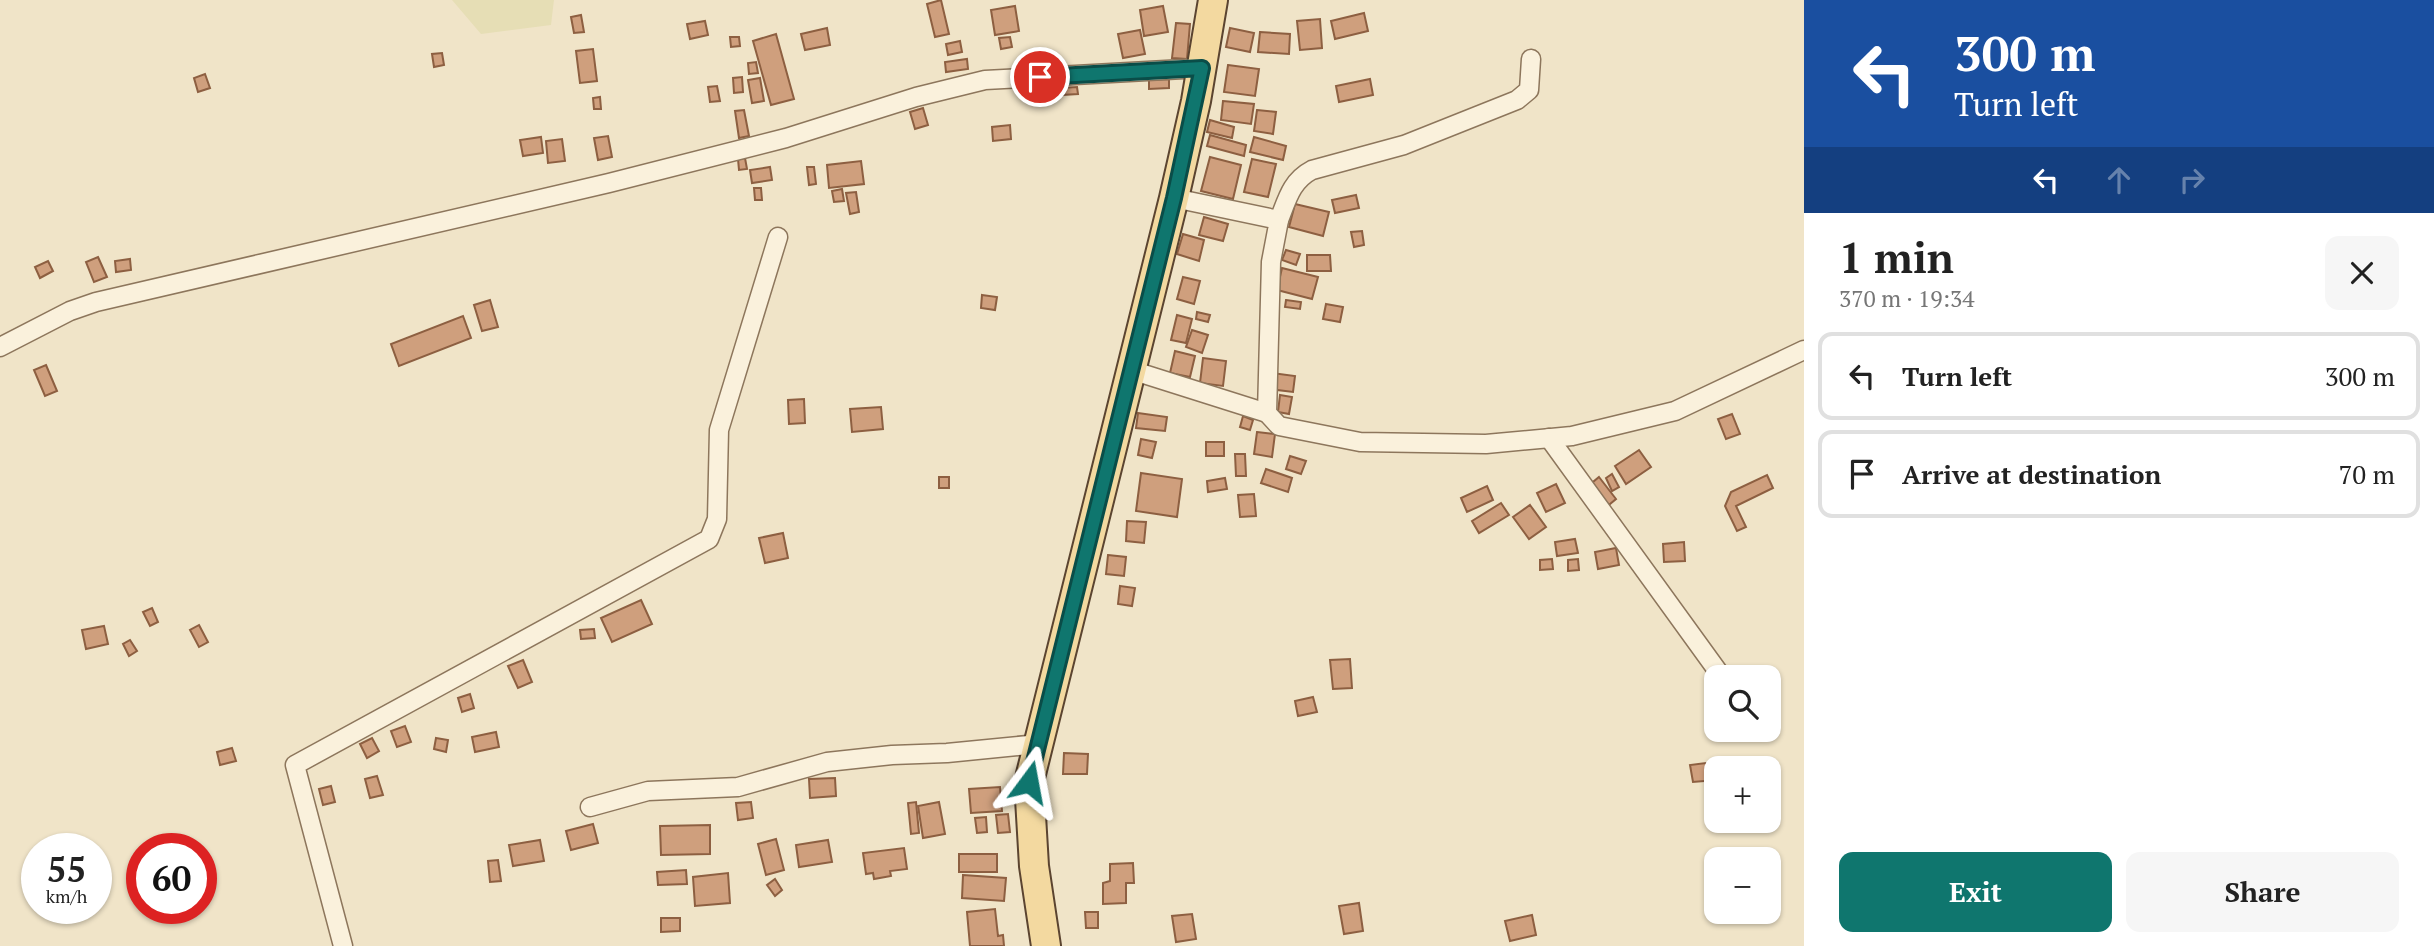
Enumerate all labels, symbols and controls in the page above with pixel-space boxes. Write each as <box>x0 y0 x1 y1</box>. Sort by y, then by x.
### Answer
text: 300 m <box>1954 20 2096 85</box>
icon: left <box>1839 28 1930 119</box>
pin <box>1010 47 1070 107</box>
icon: arrive <box>1021 58 1059 96</box>
text: Turn left <box>1954 83 2078 125</box>
icon: left <box>2027 161 2065 199</box>
icon: ahead <box>2100 161 2138 199</box>
icon: right <box>2173 161 2211 199</box>
text: 1 min <box>1839 229 1954 285</box>
button: close <box>2325 236 2399 310</box>
text: 370 m · 19:34 <box>1839 283 1974 314</box>
icon: left <box>1843 357 1881 395</box>
text: Turn left <box>1902 359 2012 393</box>
text: 300 m <box>2325 359 2395 393</box>
icon: arrive <box>1843 455 1881 493</box>
text: Arrive at destination <box>1902 457 2161 491</box>
text: 70 m <box>2339 457 2395 491</box>
map controls <box>1704 665 1781 924</box>
button: search <box>1704 665 1781 742</box>
position arrow <box>992 745 1066 819</box>
button: + <box>1704 756 1781 833</box>
speed limit sign: 60 <box>126 833 217 924</box>
text: 55 <box>47 846 86 892</box>
button: − <box>1704 847 1781 924</box>
button: Exit <box>1839 852 2112 932</box>
button: Share <box>2126 852 2399 932</box>
text: km/h <box>46 884 87 908</box>

